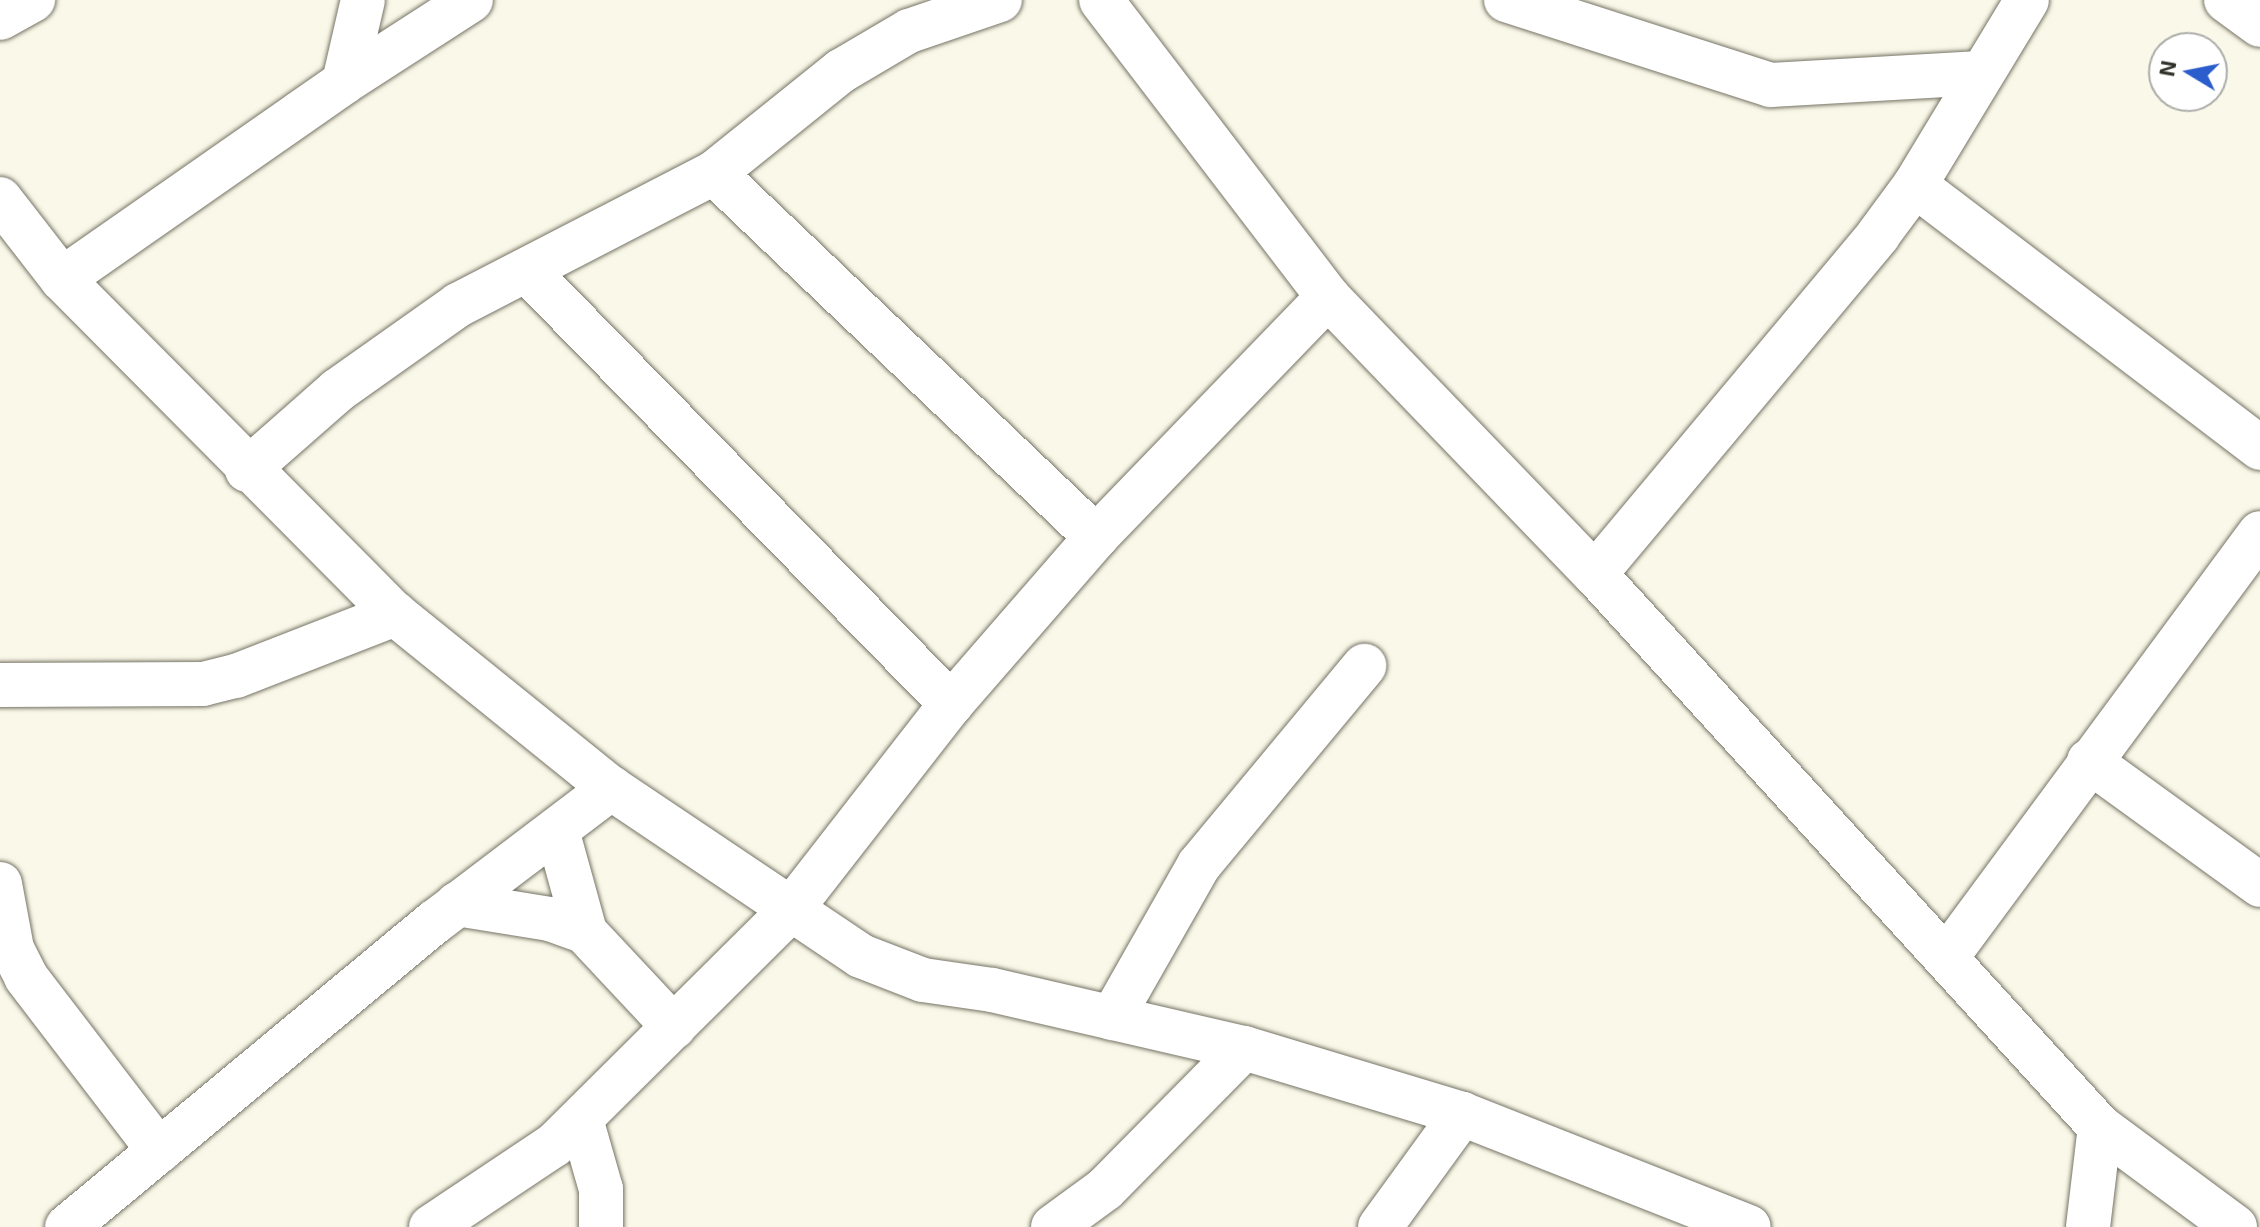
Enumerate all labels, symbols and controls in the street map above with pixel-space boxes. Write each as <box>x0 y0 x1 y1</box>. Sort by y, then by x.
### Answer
north arrow <box>2148 32 2228 112</box>
text: N <box>2152 58 2181 78</box>

